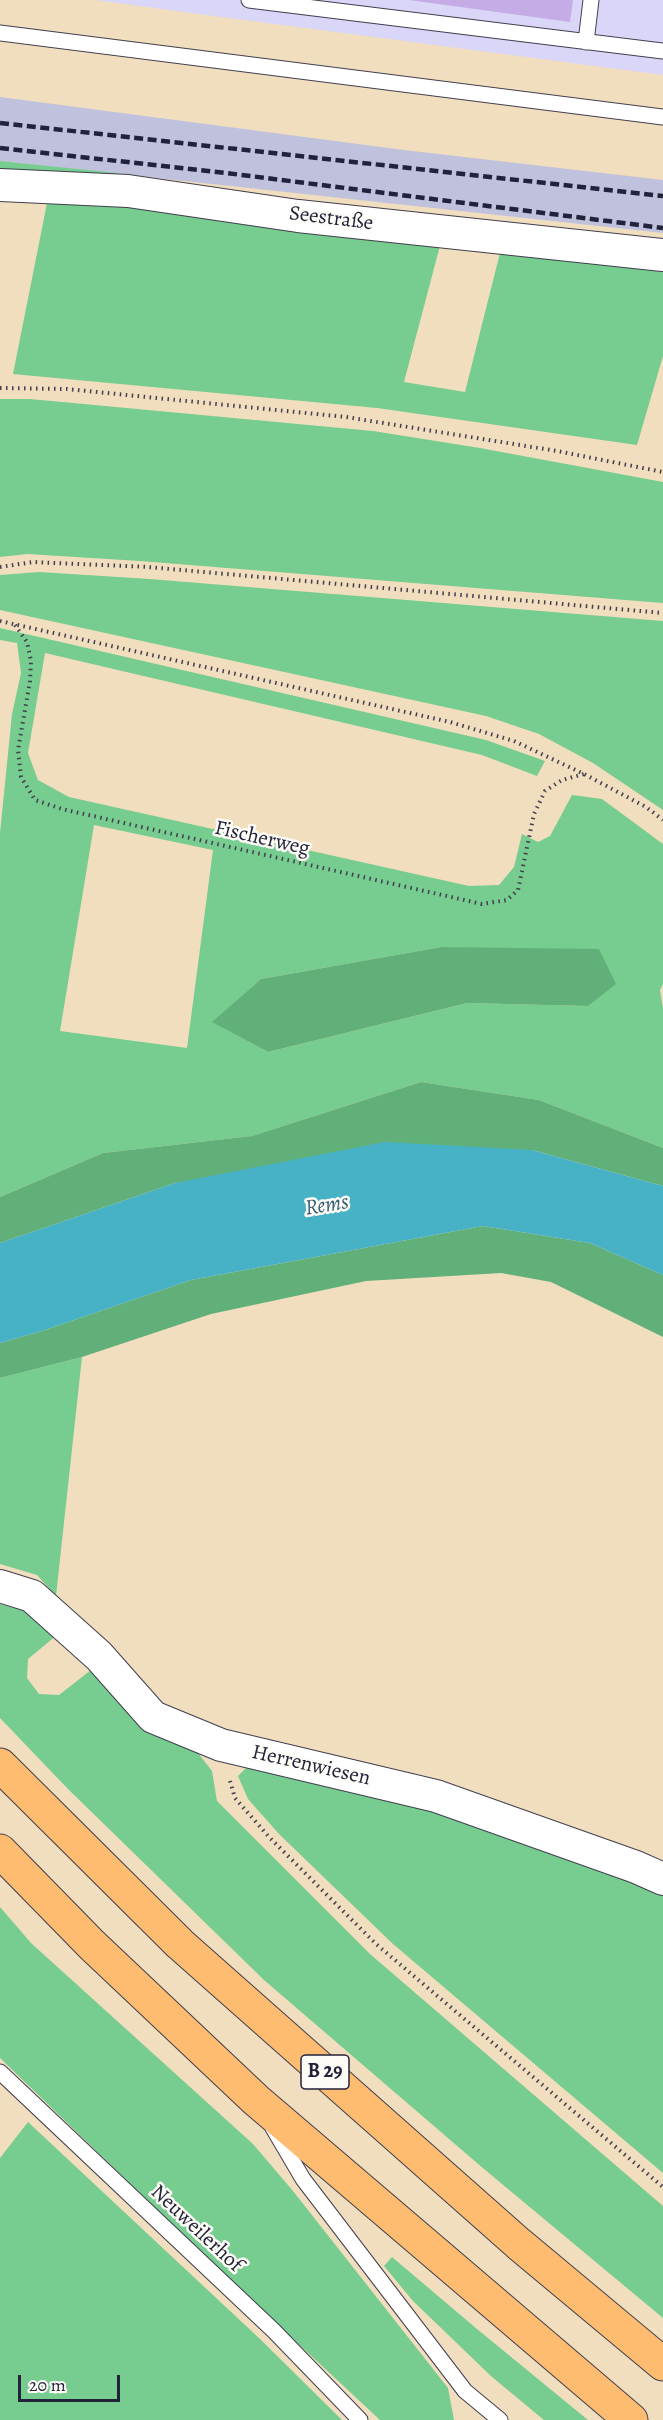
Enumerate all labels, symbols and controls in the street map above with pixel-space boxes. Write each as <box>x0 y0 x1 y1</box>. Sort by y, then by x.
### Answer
street label: Seestraße <box>288 201 374 237</box>
street label: Fischerweg <box>212 816 312 862</box>
water label: Rems <box>303 1190 351 1222</box>
street label: Herrenwiesen <box>249 1740 373 1792</box>
road number: B 29 <box>301 2055 349 2089</box>
street label: Neuweilerhof <box>145 2180 247 2278</box>
scale bar <box>21 2363 123 2401</box>
text: 20 m <box>29 2373 66 2397</box>

